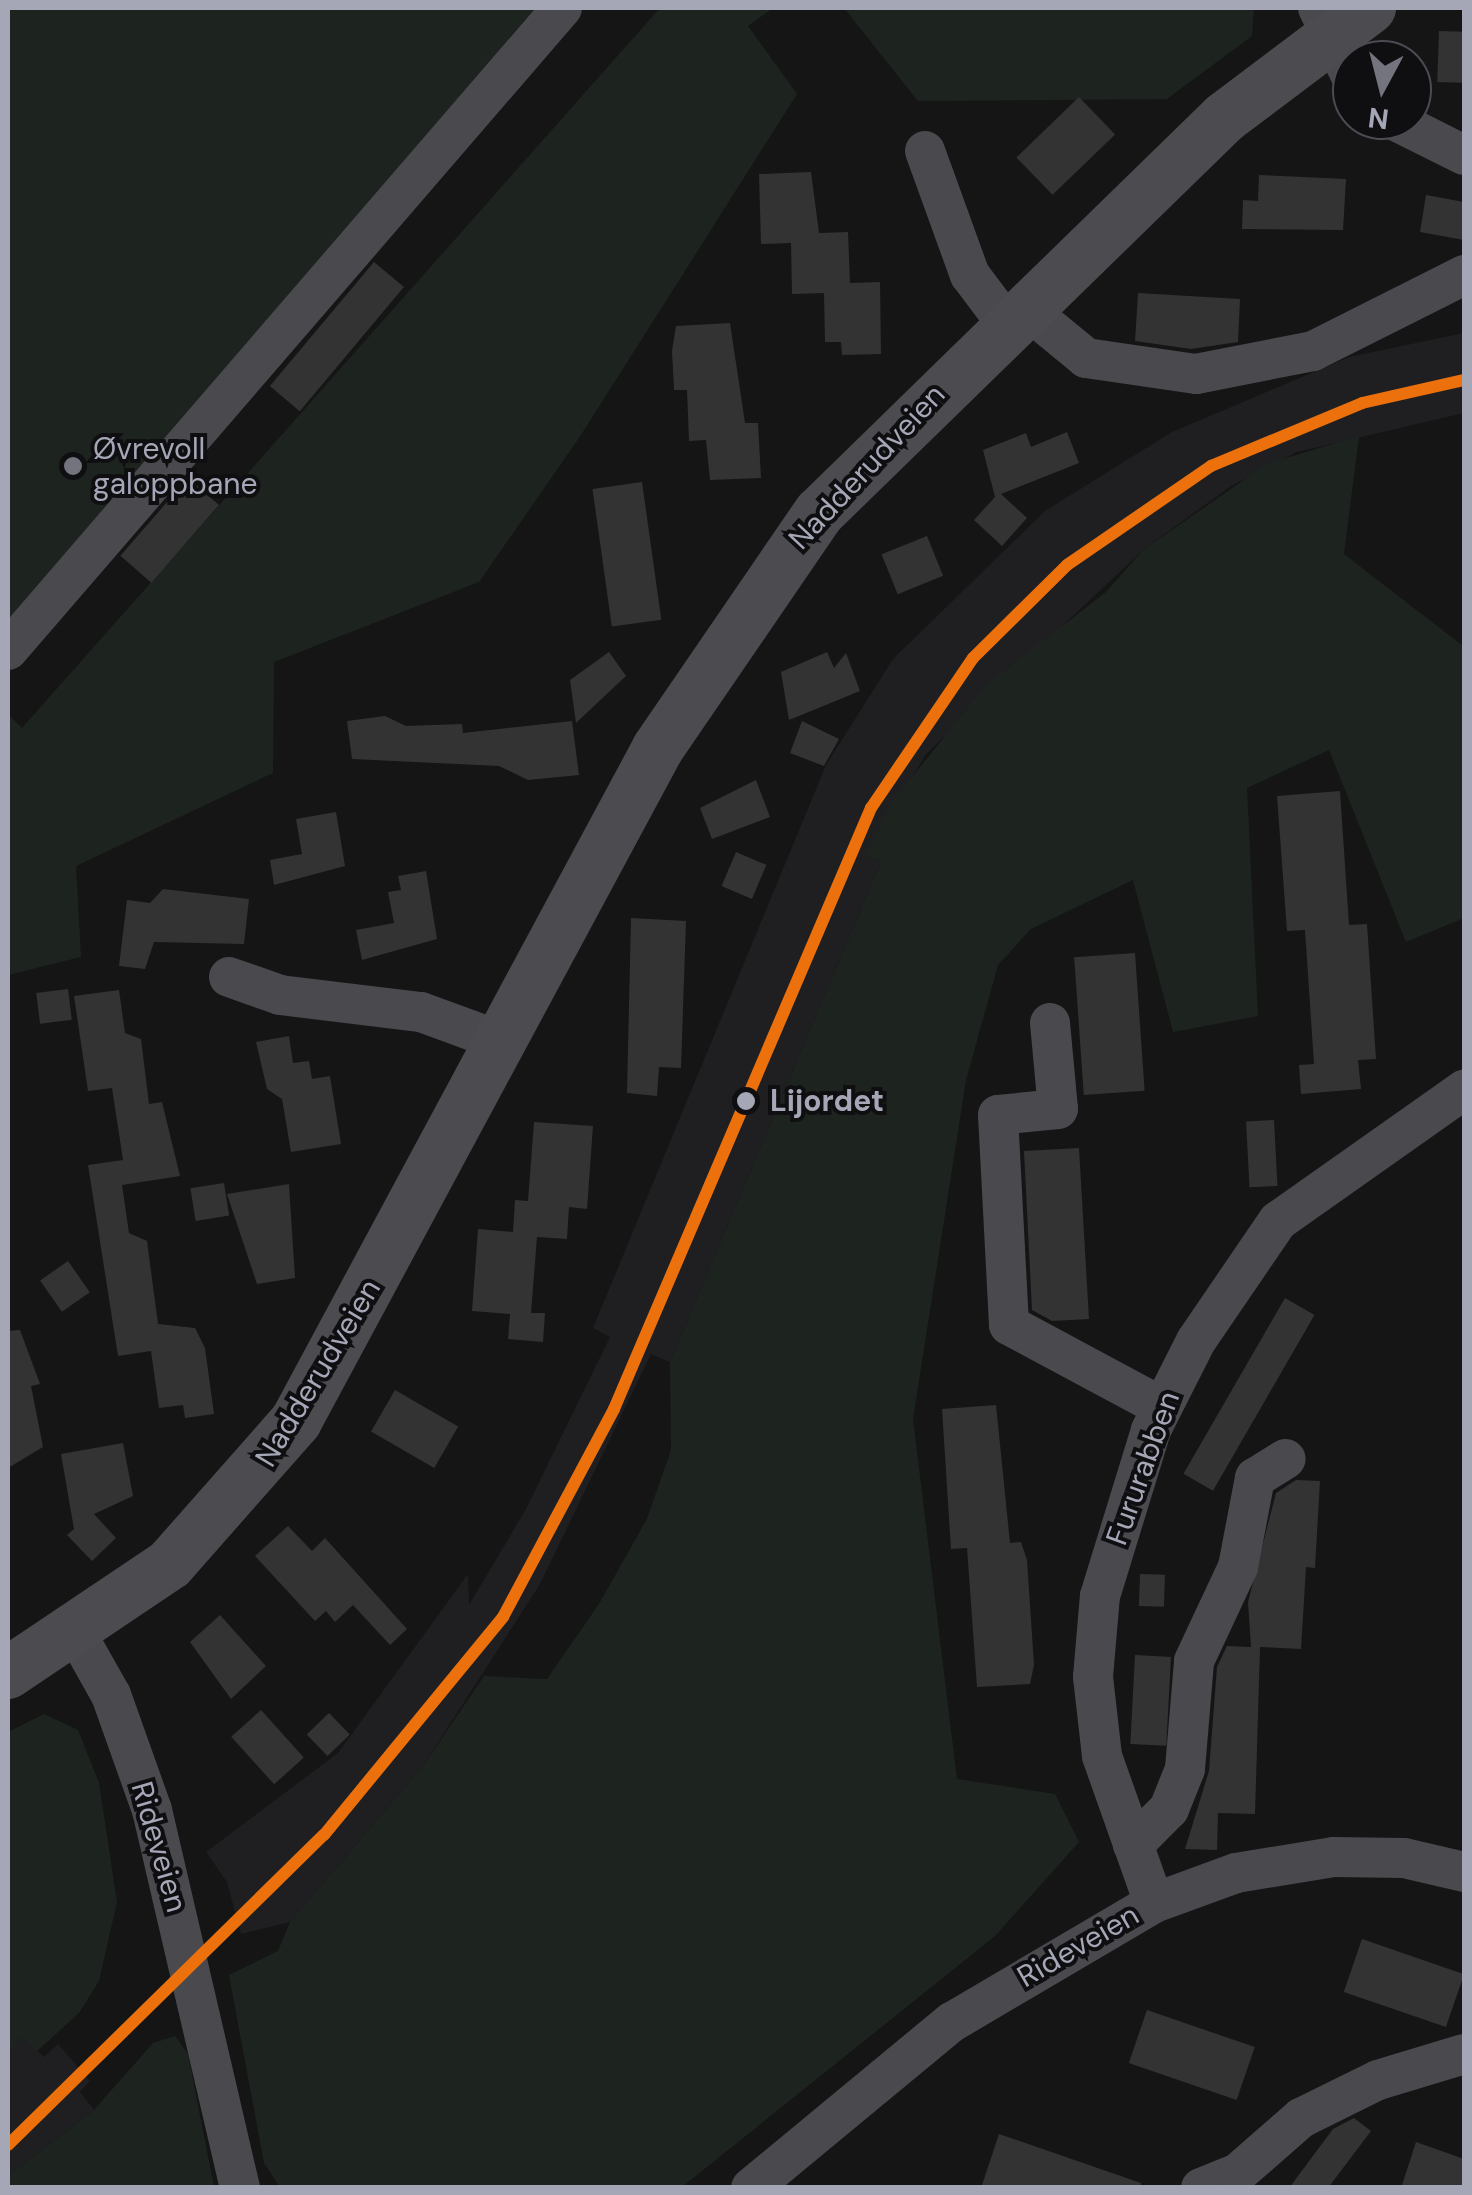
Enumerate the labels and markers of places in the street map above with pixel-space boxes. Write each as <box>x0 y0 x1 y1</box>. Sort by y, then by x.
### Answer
place label: Øvrevoll galoppbane <box>93 431 257 502</box>
marker: Øvrevoll galoppbane <box>62 455 84 477</box>
place label: Lijordet <box>770 1083 884 1119</box>
marker: Lijordet <box>731 1086 761 1116</box>

